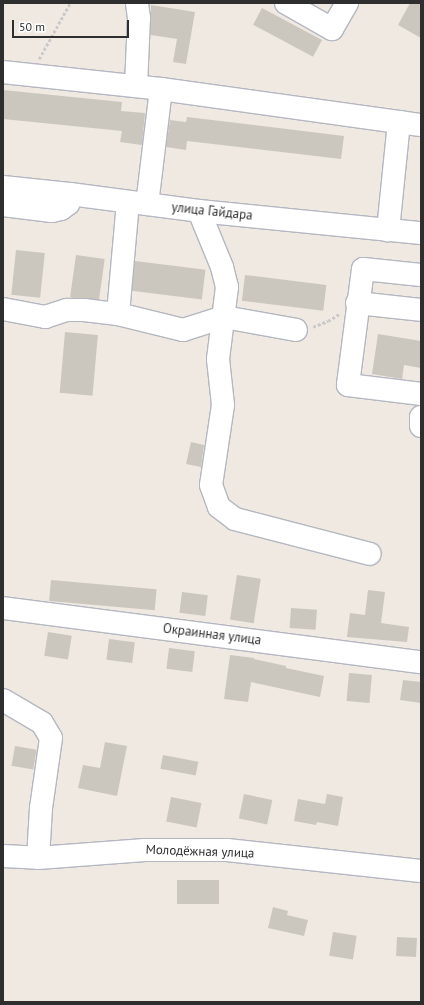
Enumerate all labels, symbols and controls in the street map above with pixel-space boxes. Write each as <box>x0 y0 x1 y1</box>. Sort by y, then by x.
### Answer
scale bar <box>14 12 131 38</box>
text: 50 m <box>19 19 45 34</box>
street label: улица Гайдара <box>171 200 253 224</box>
street label: Окраинная улица <box>162 621 262 649</box>
street label: Молодёжная улица <box>145 842 255 862</box>

